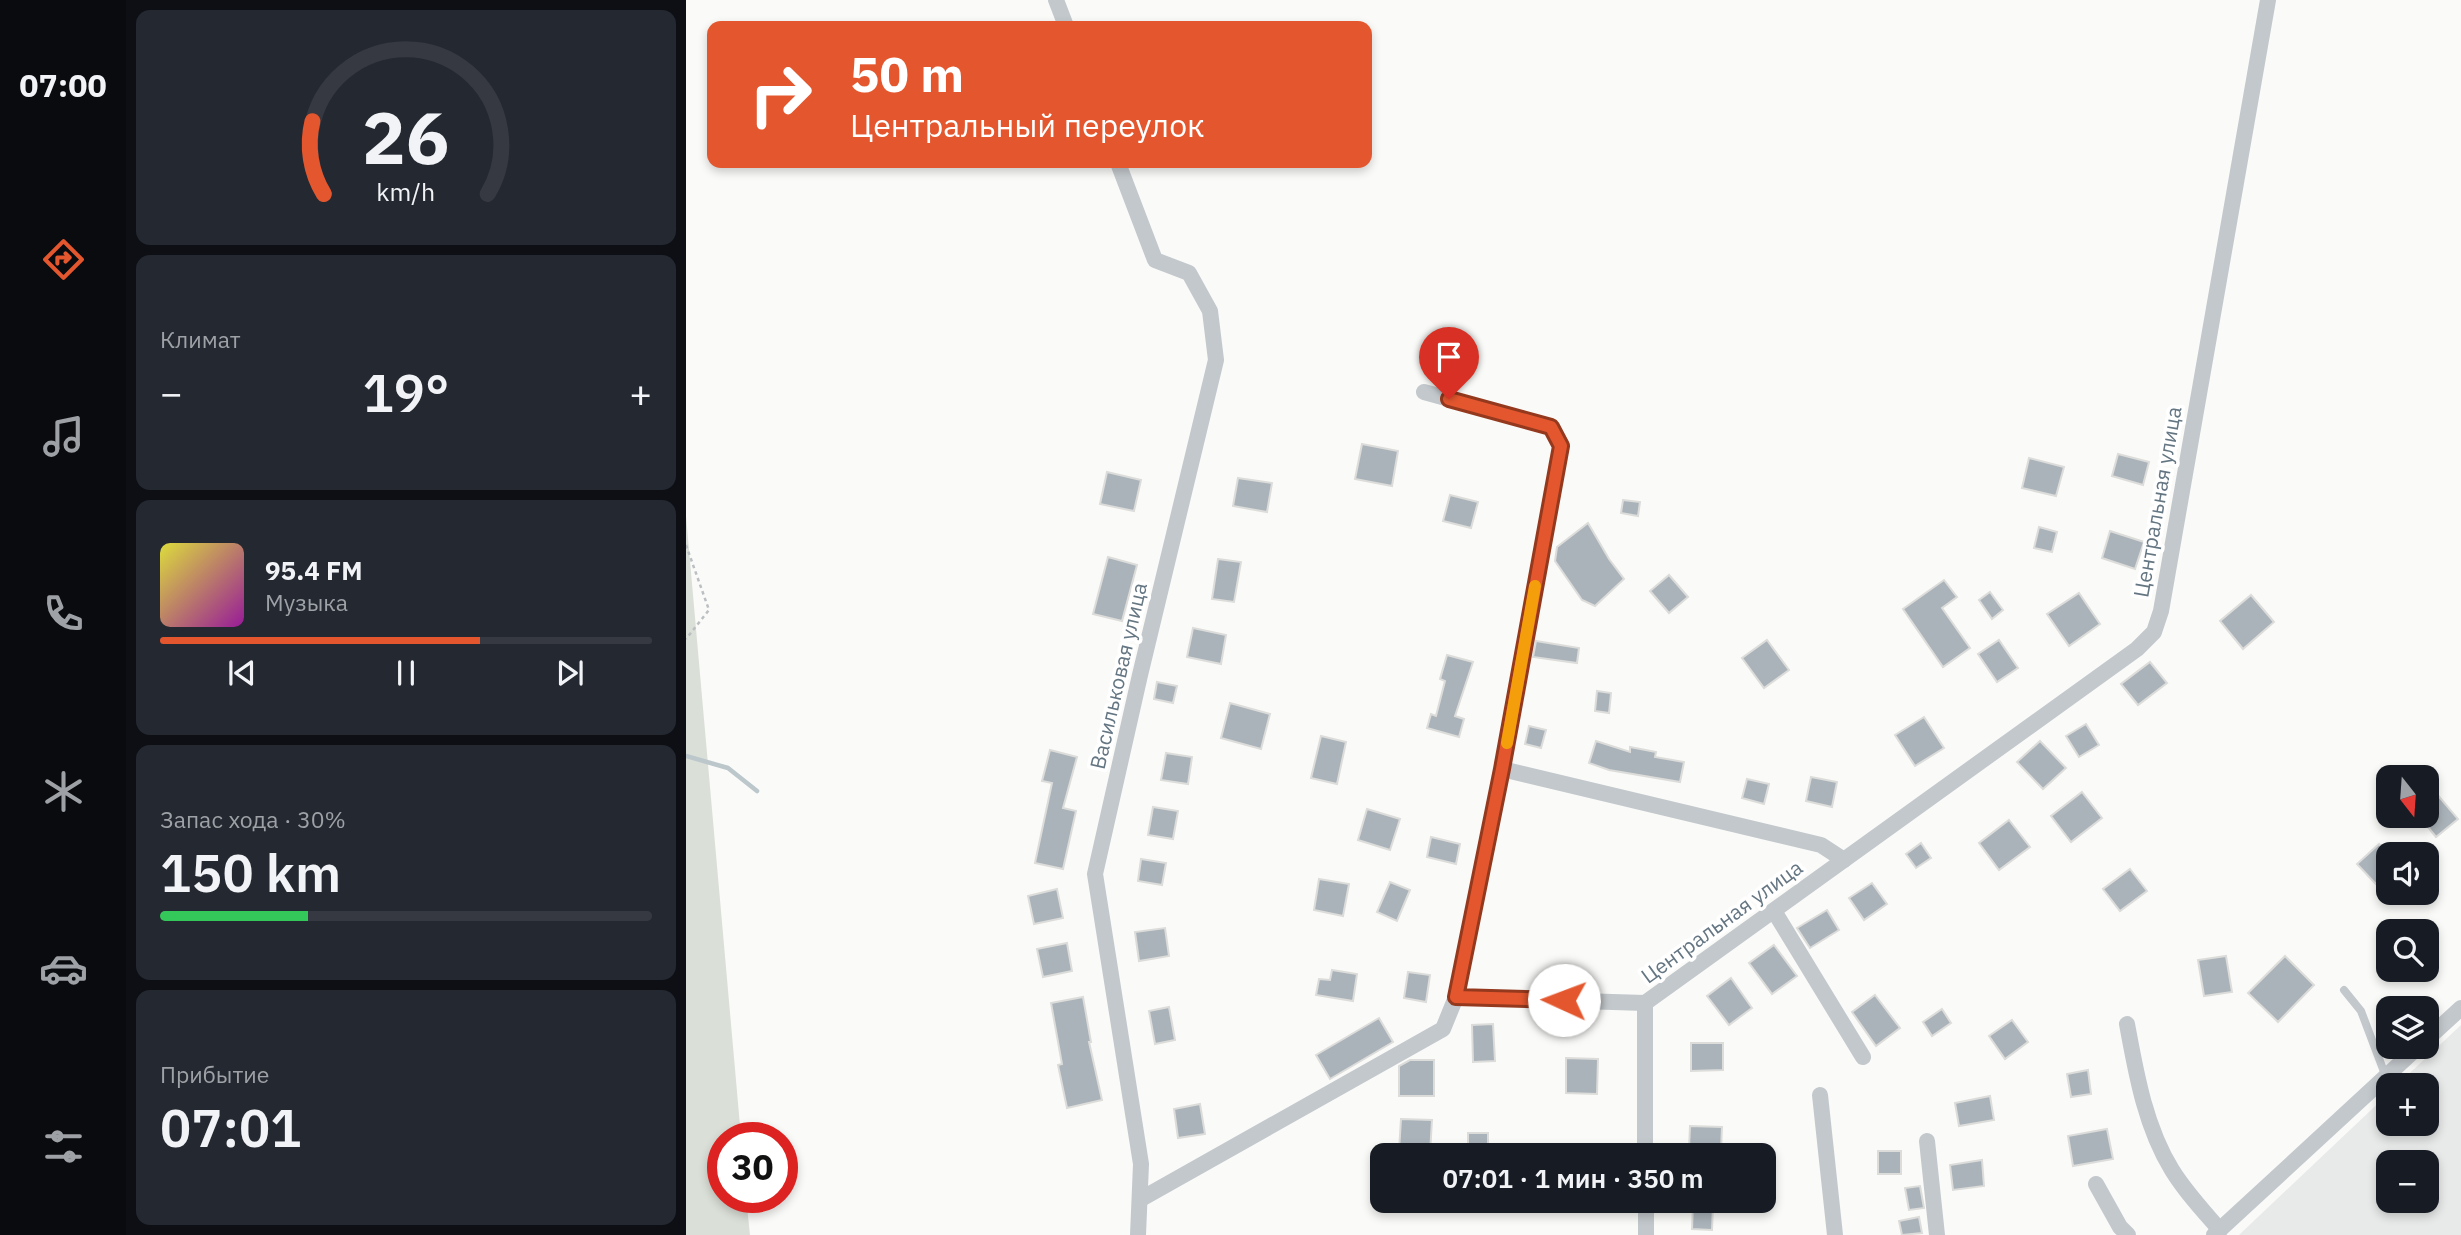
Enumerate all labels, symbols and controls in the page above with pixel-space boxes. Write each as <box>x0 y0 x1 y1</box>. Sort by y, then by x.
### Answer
text: 50 m <box>850 42 964 105</box>
icon: right <box>735 49 826 140</box>
text: 07:00 <box>19 64 107 106</box>
text: 26 <box>362 89 450 184</box>
text: Центральный переулок <box>850 104 1205 146</box>
text: km/h <box>377 174 435 207</box>
icon: directions <box>39 235 88 284</box>
text: Климат <box>160 324 241 354</box>
pin <box>1419 327 1479 399</box>
icon: arrive <box>1430 338 1468 376</box>
text: 19° <box>363 359 449 426</box>
text: − <box>160 368 183 417</box>
text: + <box>629 368 652 417</box>
street label: Центральная улица <box>2126 404 2188 599</box>
icon: music <box>39 412 88 461</box>
text: 95.4 FM <box>265 553 363 587</box>
street label: Васильковая улица <box>1083 580 1153 772</box>
text: Музыка <box>265 587 348 617</box>
icon: phone <box>39 589 88 638</box>
icon: previous <box>223 654 261 692</box>
icon: pause <box>387 654 425 692</box>
icon: next <box>551 654 589 692</box>
north arrow <box>2376 765 2440 828</box>
map controls <box>2376 765 2439 1213</box>
icon: climate <box>39 767 88 816</box>
text: Запас хода · 30% <box>160 804 346 834</box>
text: 150 km <box>160 839 341 906</box>
button: sound <box>2376 842 2439 905</box>
street label: Центральная улица <box>1635 853 1808 989</box>
button: search <box>2376 919 2439 982</box>
icon: car <box>39 944 88 993</box>
position arrow <box>1527 963 1601 1037</box>
button: layers <box>2376 996 2439 1059</box>
text: Прибытие <box>160 1059 269 1089</box>
button: + <box>2376 1073 2439 1136</box>
text: 07:01 <box>160 1094 301 1161</box>
icon: filters <box>39 1122 88 1171</box>
speed limit sign: 30 <box>707 1122 798 1213</box>
button: − <box>2376 1150 2439 1213</box>
text: 07:01 · 1 мин · 350 m <box>1442 1161 1704 1195</box>

